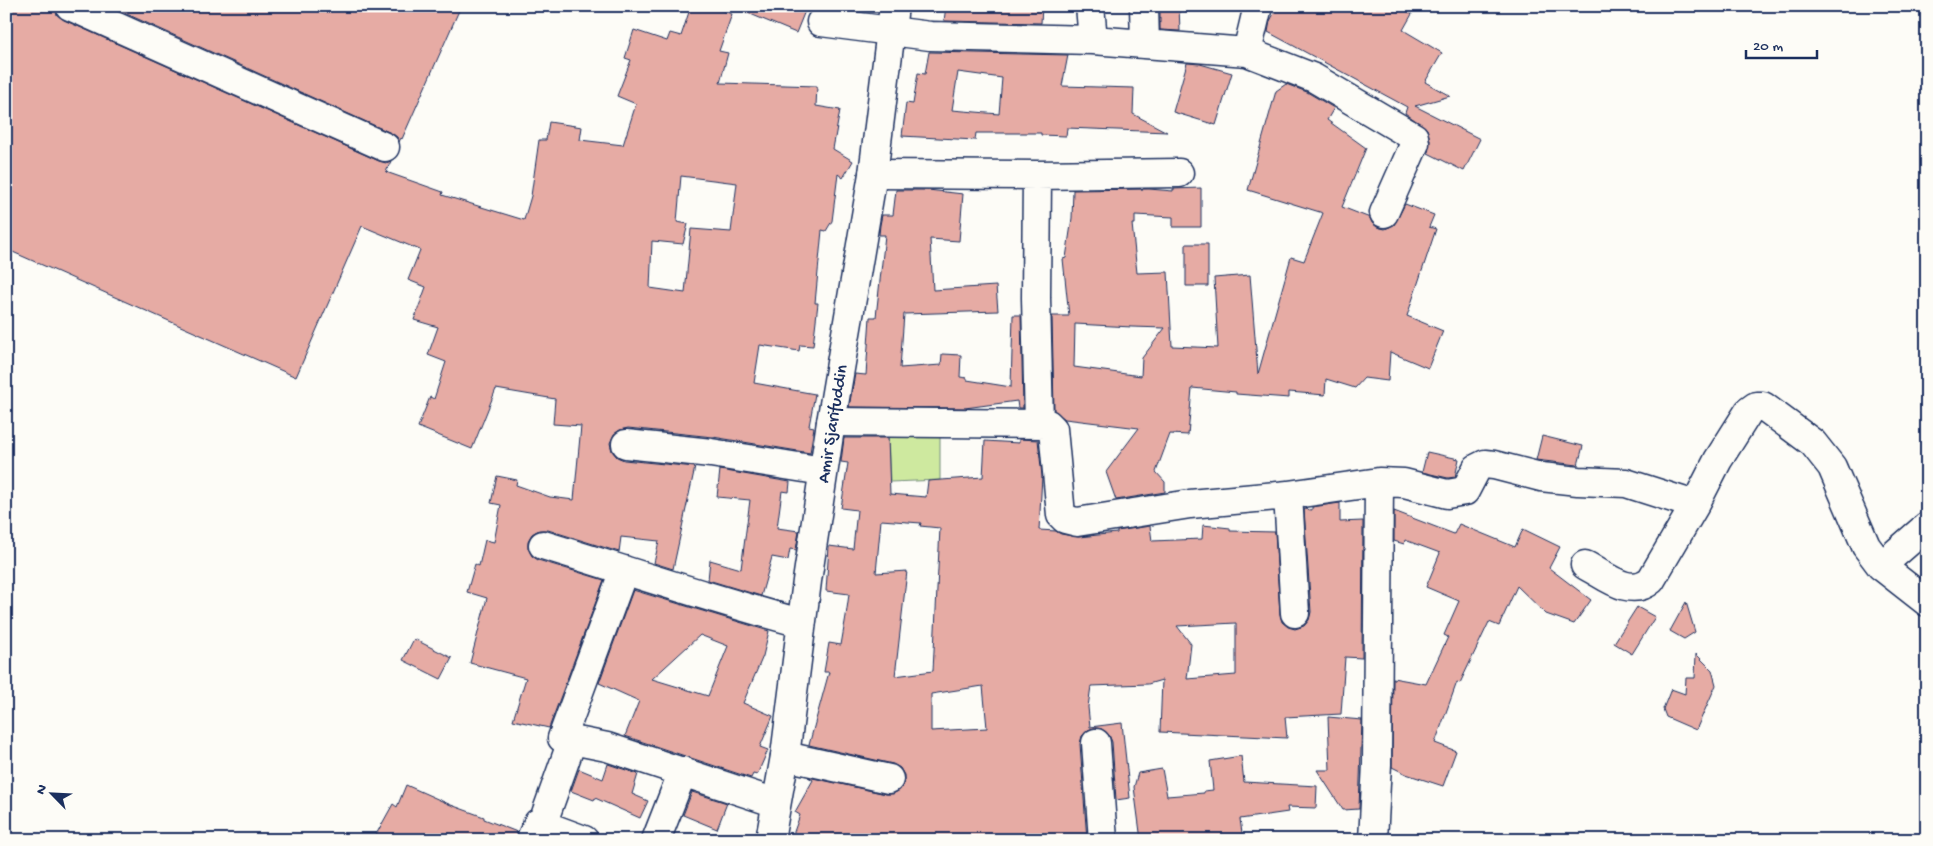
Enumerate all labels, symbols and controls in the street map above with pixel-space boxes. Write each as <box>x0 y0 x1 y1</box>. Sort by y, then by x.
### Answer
scale bar <box>1746 28 1817 60</box>
text: 20 m <box>1753 38 1783 56</box>
street label: Amir Sjarifuddin <box>814 363 854 484</box>
north arrow <box>28 768 78 818</box>
text: N <box>33 782 52 797</box>

